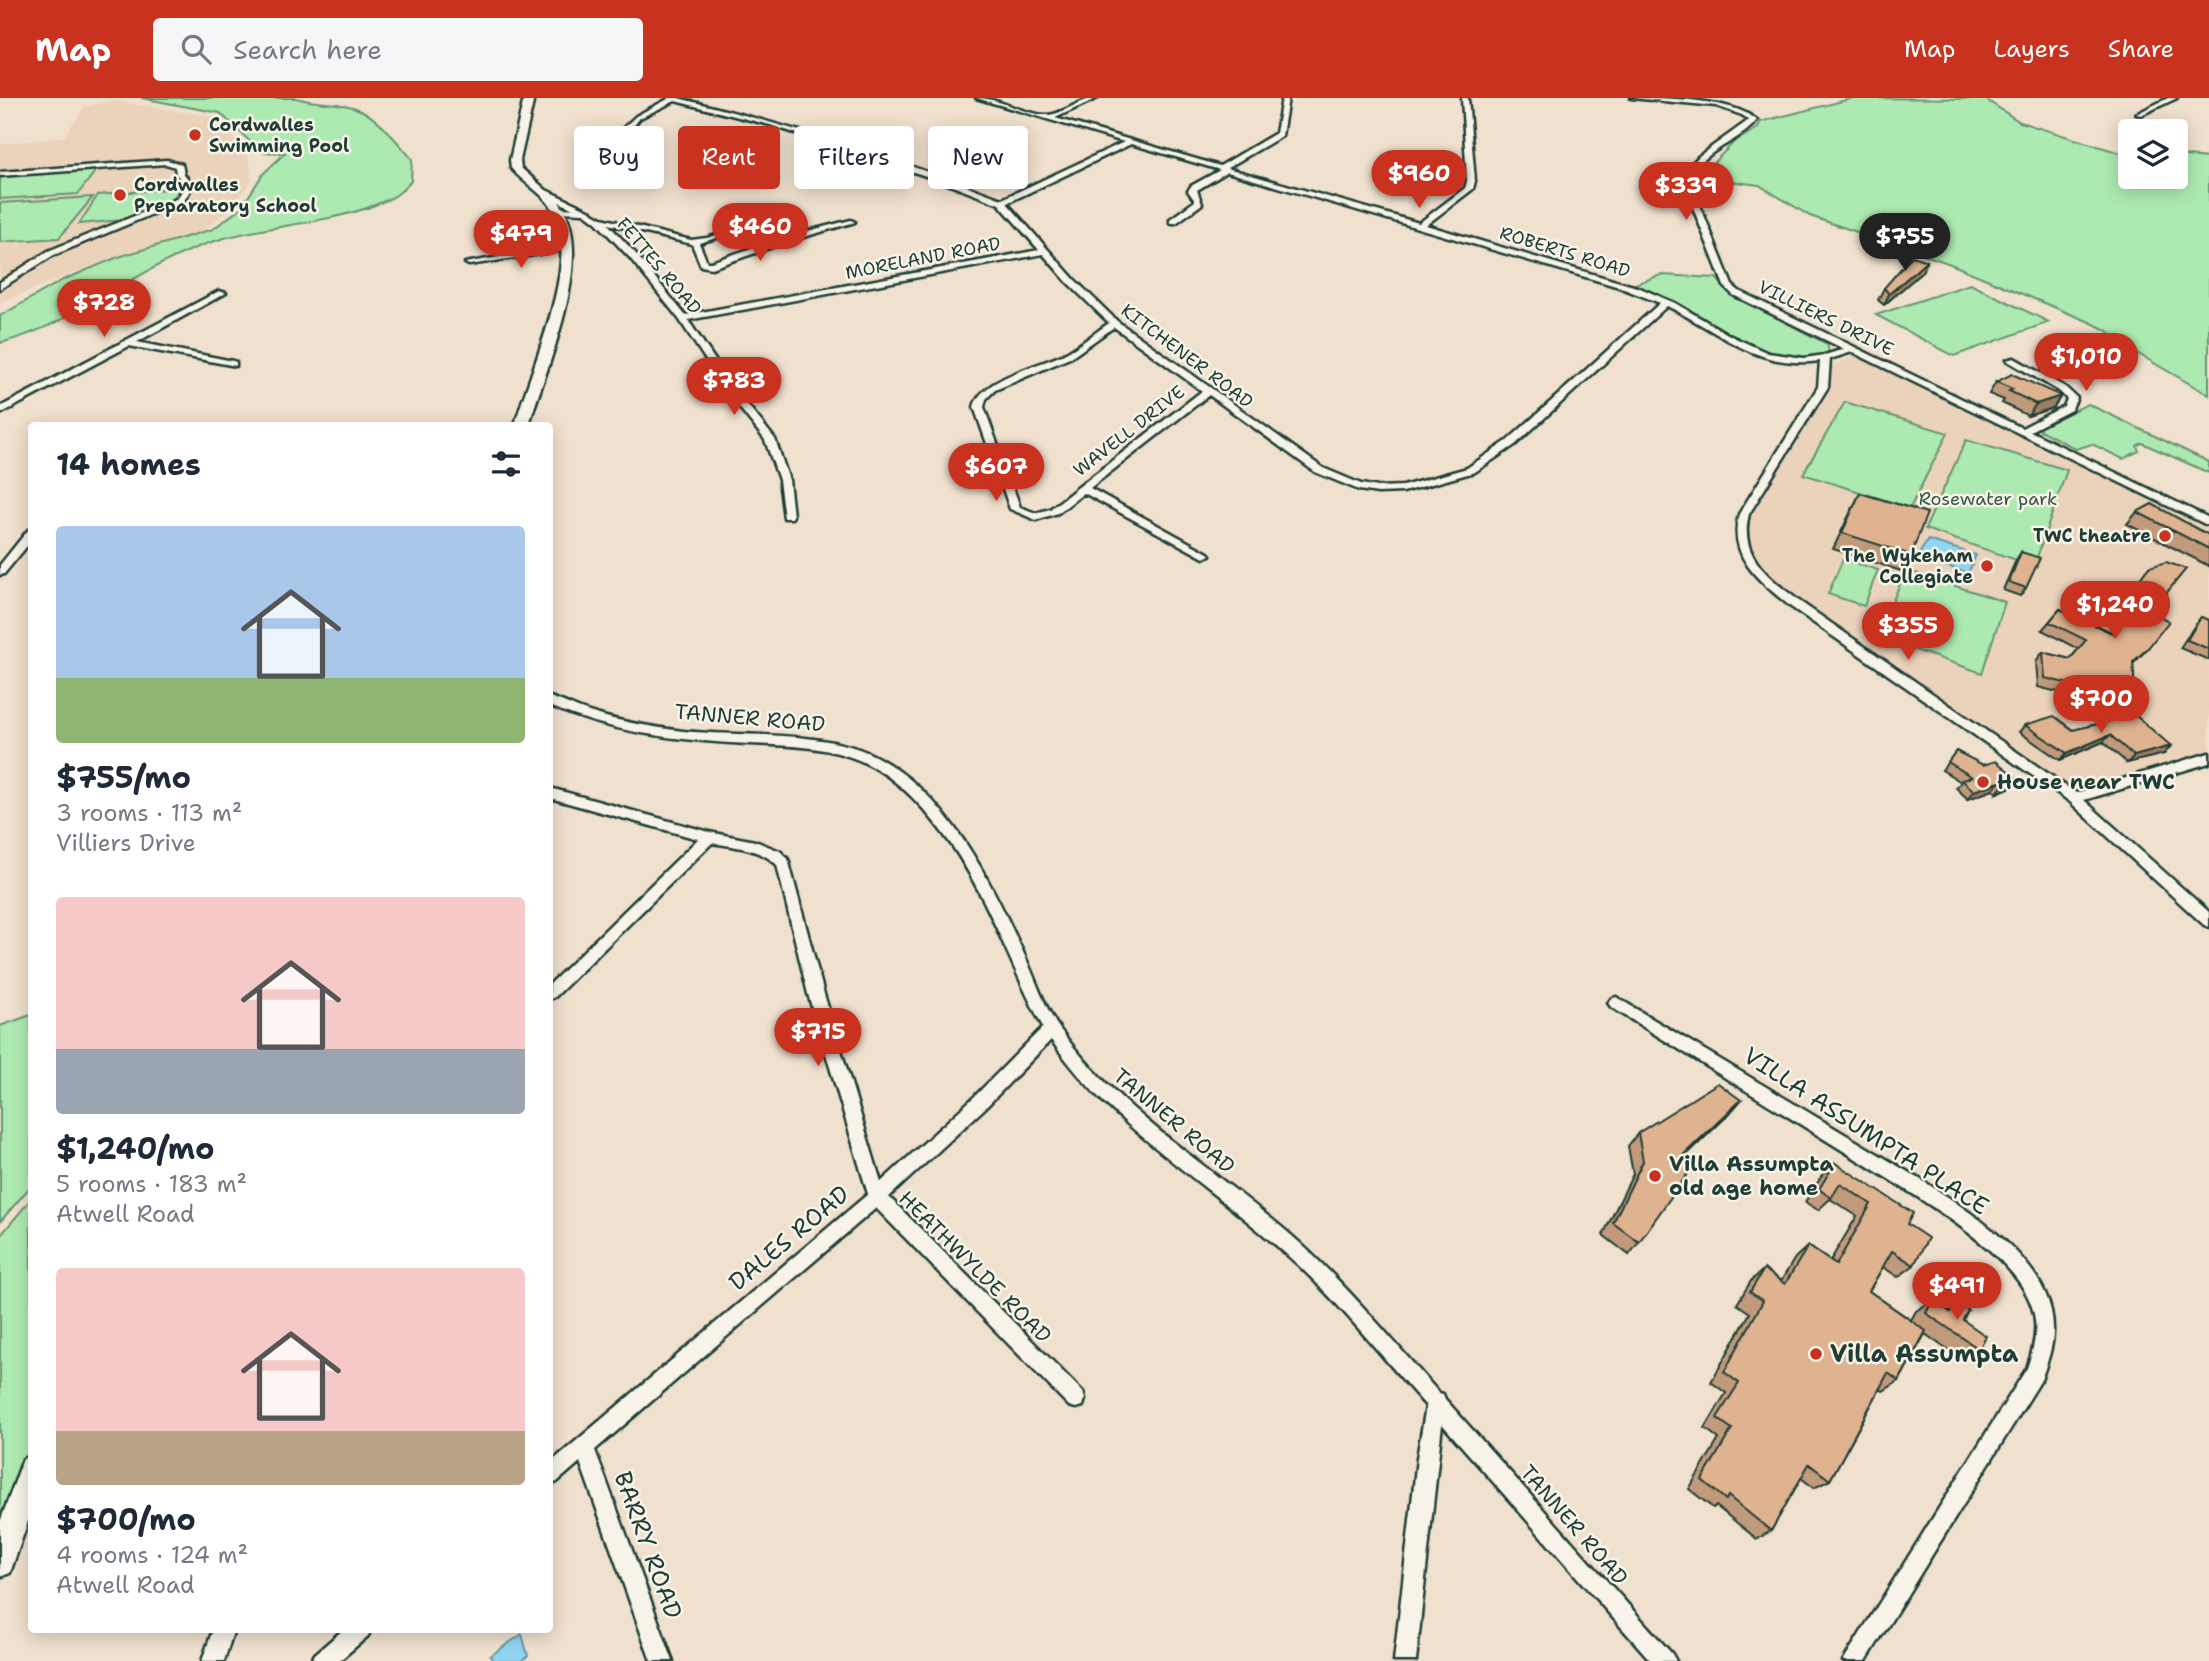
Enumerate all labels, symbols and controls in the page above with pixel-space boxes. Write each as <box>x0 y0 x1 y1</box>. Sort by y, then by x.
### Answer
search box <box>153 18 643 81</box>
text: Map <box>35 27 111 72</box>
icon: search <box>177 30 215 68</box>
text: Search here <box>233 32 382 67</box>
text: Map <box>1904 33 1955 65</box>
text: Layers <box>1993 33 2070 65</box>
text: Share <box>2108 33 2174 65</box>
place label: Cordwalles Swimming Pool <box>209 113 349 158</box>
map controls <box>2118 119 2188 189</box>
button: layers <box>2118 119 2188 189</box>
chip: Buy <box>574 126 664 189</box>
chip: Rent <box>678 126 780 189</box>
chip: Filters <box>794 126 914 189</box>
chip: New <box>928 126 1028 189</box>
marker: Cordwalles Swimming Pool <box>187 127 203 143</box>
pin: $960 <box>1378 150 1460 210</box>
text: $960 <box>1387 158 1451 188</box>
pin: $339 <box>1645 162 1727 222</box>
text: $339 <box>1655 170 1717 200</box>
place label: Cordwalles Preparatory School <box>134 173 317 218</box>
marker: Cordwalles Preparatory School <box>112 187 128 203</box>
pin: $460 <box>719 204 801 263</box>
pin: $479 <box>480 211 562 270</box>
text: $460 <box>728 211 792 241</box>
street label: FETTES ROAD <box>611 212 707 320</box>
pin: $755 <box>1864 214 1946 273</box>
text: $479 <box>490 218 552 248</box>
street label: ROBERTS ROAD <box>1497 221 1633 283</box>
text: $755 <box>1875 221 1935 251</box>
street label: MORELAND ROAD <box>843 231 1003 285</box>
street label: VILLIERS DRIVE <box>1754 275 1898 361</box>
pin: $728 <box>63 280 145 339</box>
text: $728 <box>73 287 135 317</box>
street label: KITCHENER ROAD <box>1116 298 1258 414</box>
pin: $1,010 <box>2029 334 2143 393</box>
text: $1,010 <box>2050 341 2122 371</box>
pin: $783 <box>693 358 775 417</box>
text: $783 <box>702 365 766 395</box>
street label: WAVELL DRIVE <box>1068 380 1190 482</box>
text: 14 homes <box>56 444 201 485</box>
pin: $607 <box>955 444 1037 503</box>
icon: filters <box>487 445 525 483</box>
text: $607 <box>964 451 1028 481</box>
park label: Rosewater park <box>1919 487 2057 511</box>
place label: TWC theatre <box>2033 524 2151 548</box>
marker: TWC theatre <box>2157 528 2173 544</box>
place label: The Wykeham Collegiate <box>1842 544 1974 589</box>
marker: The Wykeham Collegiate <box>1979 558 1995 574</box>
icon: home <box>228 571 354 697</box>
pin: $1,240 <box>2058 582 2172 641</box>
text: $1,240 <box>2076 589 2154 619</box>
pin: $355 <box>1867 602 1949 662</box>
text: $355 <box>1878 610 1938 640</box>
pin: $700 <box>2060 676 2142 735</box>
text: $700 <box>2069 683 2133 713</box>
street label: TANNER ROAD <box>674 697 826 739</box>
text: $755/mo <box>56 757 191 798</box>
place label: House near TWC <box>1997 768 2175 796</box>
marker: House near TWC <box>1975 774 1991 790</box>
text: 3 rooms · 113 m² <box>56 798 242 828</box>
text: Villiers Drive <box>56 828 196 858</box>
icon: home <box>228 942 354 1068</box>
pin: $715 <box>777 1009 859 1068</box>
text: $715 <box>790 1016 846 1046</box>
street label: VILLA ASSUMPTA PLACE <box>1737 1040 1995 1222</box>
street label: TANNER ROAD <box>1107 1062 1241 1180</box>
text: $1,240/mo <box>56 1128 214 1169</box>
place label: Villa Assumpta old age home <box>1669 1150 1834 1202</box>
marker: Villa Assumpta old age home <box>1647 1168 1663 1184</box>
text: 5 rooms · 183 m² <box>56 1169 247 1199</box>
street label: DALES ROAD <box>722 1178 856 1298</box>
street label: HEATHWYLDE ROAD <box>893 1185 1057 1349</box>
text: Atwell Road <box>56 1199 195 1229</box>
pin: $491 <box>1916 1262 1998 1322</box>
text: $491 <box>1928 1270 1986 1300</box>
icon: home <box>228 1313 354 1439</box>
place label: Villa Assumpta <box>1830 1338 2019 1370</box>
marker: Villa Assumpta <box>1808 1346 1824 1362</box>
street label: TANNER ROAD <box>1514 1459 1634 1591</box>
street label: BARRY ROAD <box>607 1467 689 1623</box>
text: $700/mo <box>56 1499 196 1540</box>
text: 4 rooms · 124 m² <box>56 1540 248 1570</box>
text: Atwell Road <box>56 1570 195 1600</box>

